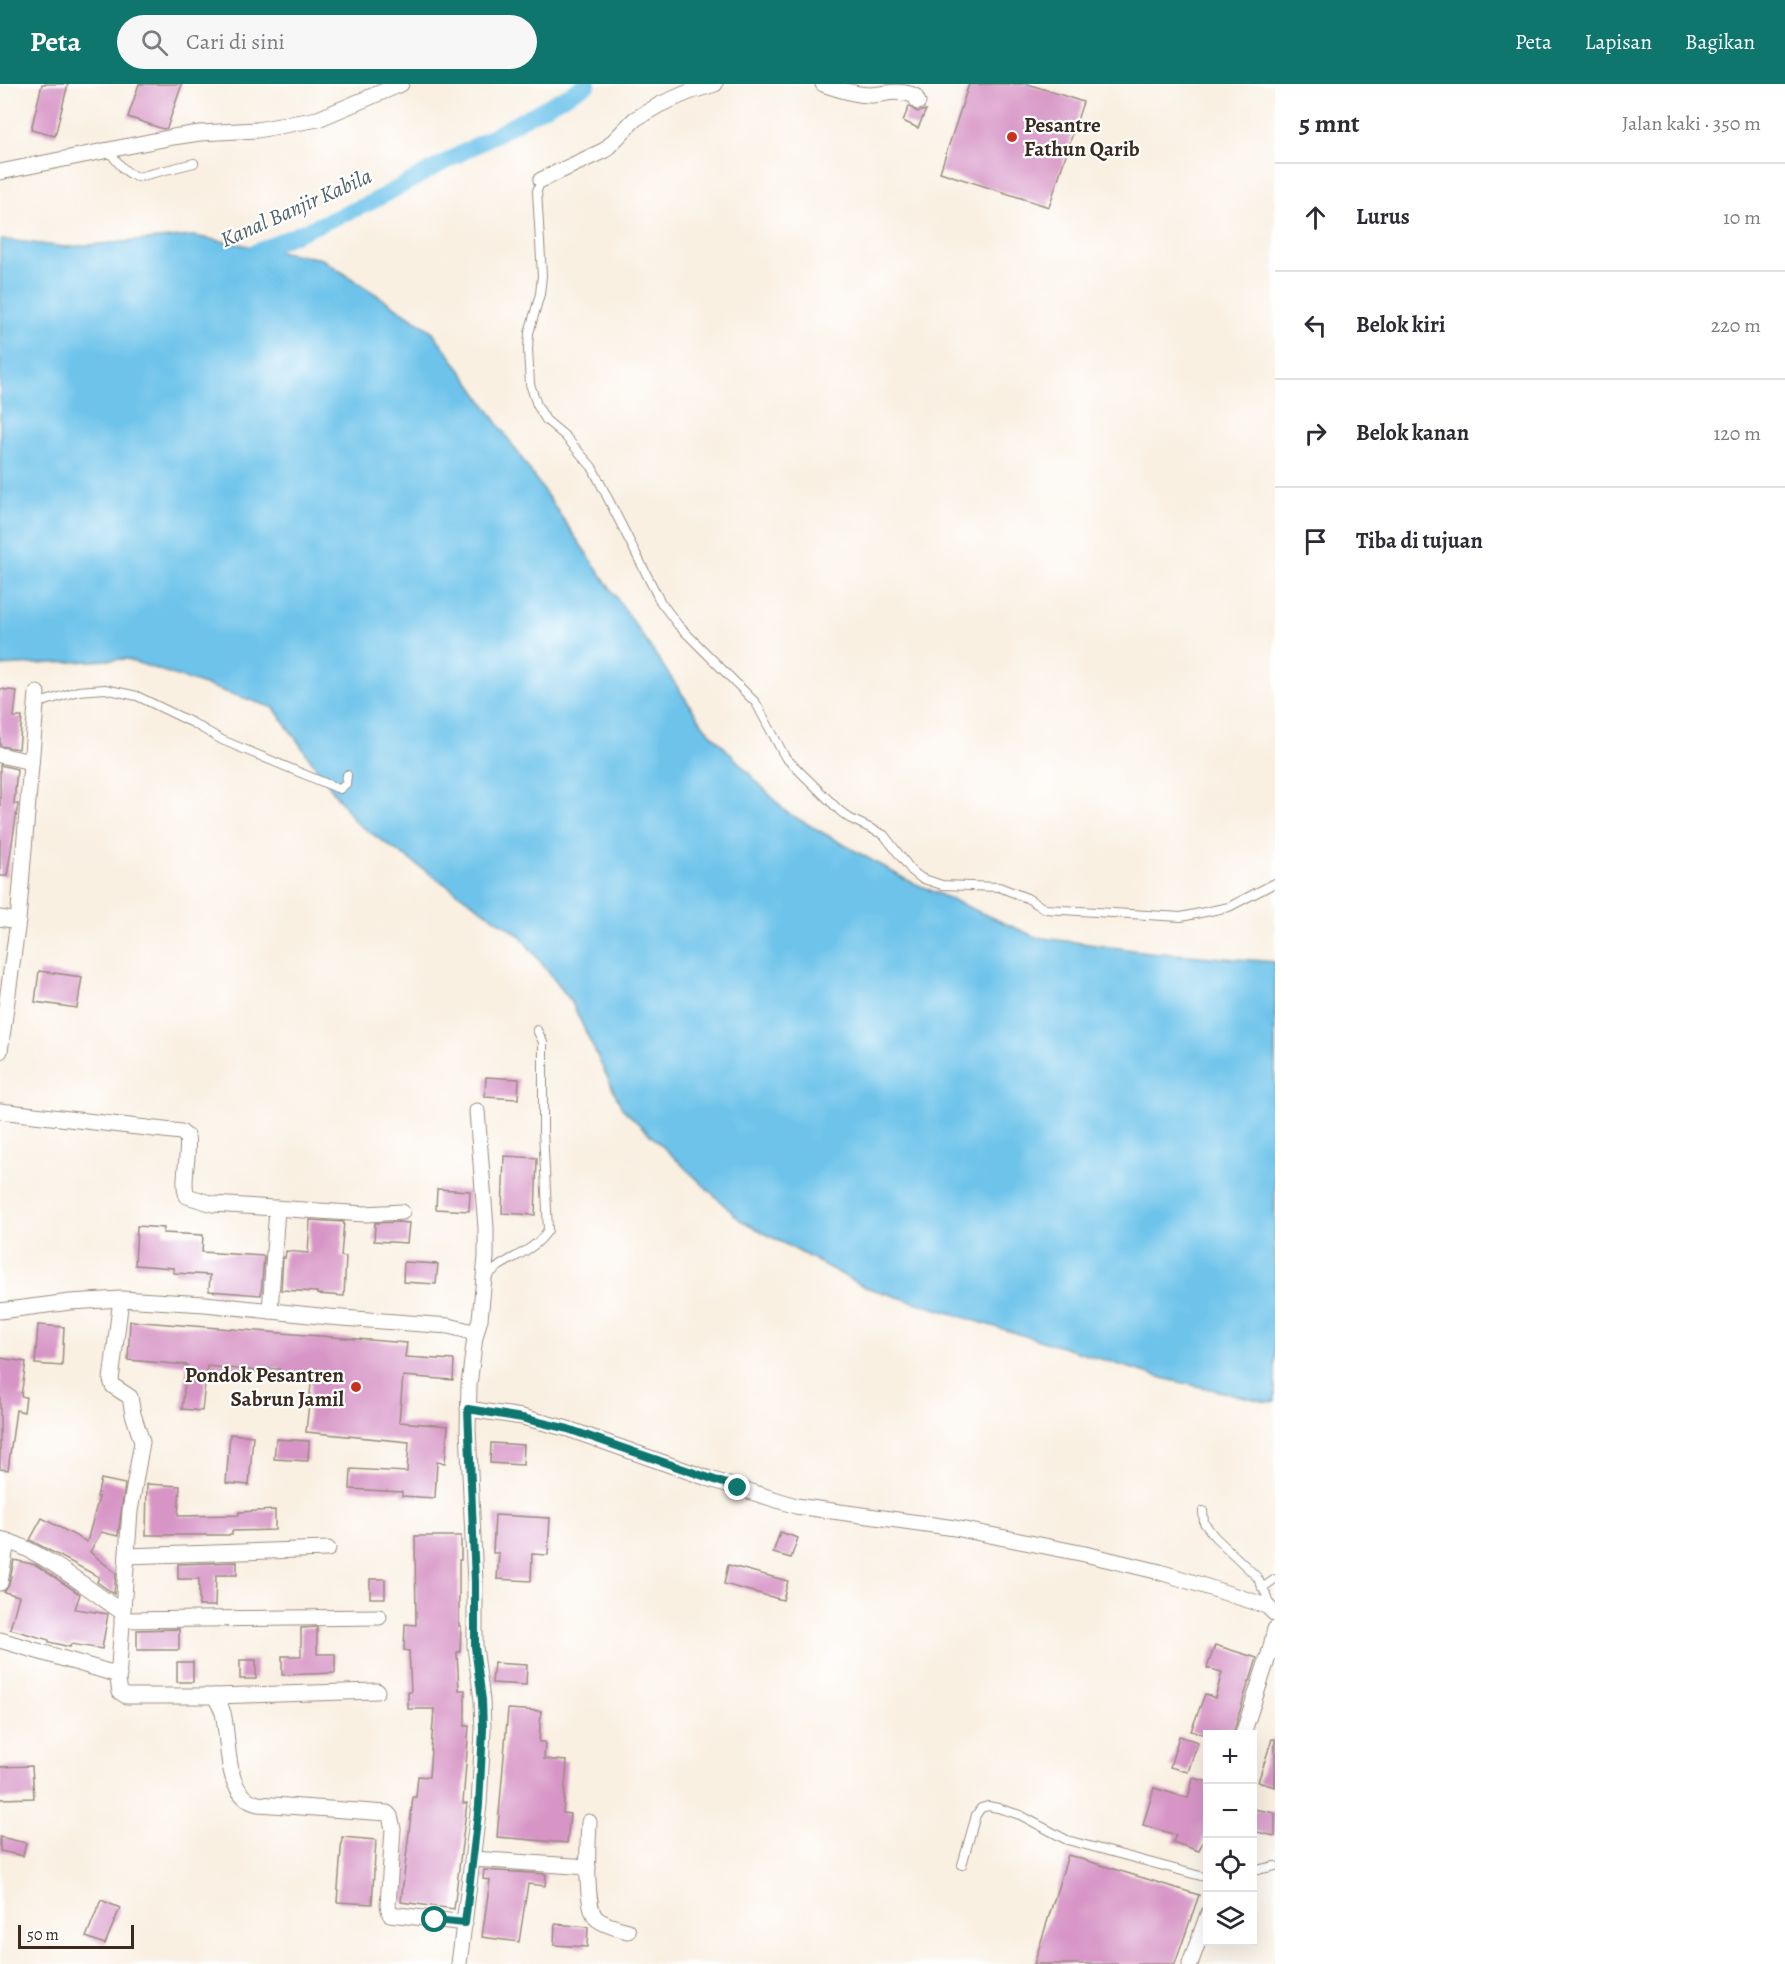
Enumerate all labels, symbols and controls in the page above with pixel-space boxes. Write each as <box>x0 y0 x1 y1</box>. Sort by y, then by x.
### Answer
search box <box>117 15 537 69</box>
text: Peta <box>30 23 81 61</box>
icon: search <box>138 26 171 59</box>
text: Cari di sini <box>186 27 285 57</box>
text: Peta <box>1515 28 1552 56</box>
text: Lapisan <box>1585 28 1652 56</box>
text: Bagikan <box>1685 28 1755 56</box>
text: 5 mnt <box>1299 106 1360 141</box>
text: Jalan kaki · 350 m <box>1622 110 1761 137</box>
place label: Pesantre Fathun Qarib <box>1024 111 1140 163</box>
marker: Pesantre Fathun Qarib <box>1005 130 1019 144</box>
water label: Kanal Banjir Kabila <box>215 161 377 255</box>
icon: ahead <box>1299 201 1332 234</box>
text: Lurus <box>1356 202 1410 232</box>
text: 10 m <box>1723 204 1761 231</box>
icon: left <box>1299 309 1332 342</box>
text: Belok kiri <box>1356 310 1445 340</box>
text: 220 m <box>1711 312 1761 339</box>
icon: right <box>1299 417 1332 450</box>
text: Belok kanan <box>1356 418 1469 448</box>
text: 120 m <box>1713 420 1761 447</box>
icon: arrive <box>1299 525 1332 558</box>
text: Tiba di tujuan <box>1356 526 1483 556</box>
place label: Pondok Pesantren Sabrun Jamil <box>185 1361 344 1413</box>
marker: Pondok Pesantren Sabrun Jamil <box>349 1380 363 1394</box>
route end <box>724 1474 750 1500</box>
map controls <box>1203 1730 1257 1946</box>
button: + <box>1203 1730 1257 1784</box>
button: − <box>1203 1784 1257 1838</box>
button: locate <box>1203 1838 1257 1892</box>
button: layers <box>1203 1892 1257 1946</box>
route start <box>421 1906 447 1932</box>
scale bar <box>18 1922 134 1950</box>
text: 50 m <box>27 1924 59 1946</box>

